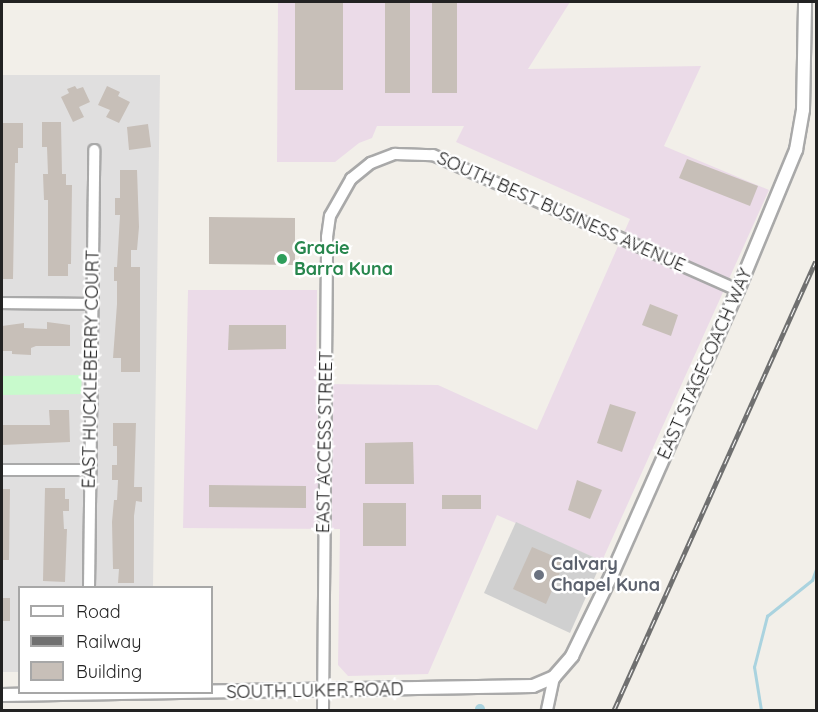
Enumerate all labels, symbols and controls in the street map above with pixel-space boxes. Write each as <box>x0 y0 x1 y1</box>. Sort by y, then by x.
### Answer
street label: SOUTH BEST BUSINESS AVENUE <box>434 147 688 277</box>
place label: Gracie Barra Kuna <box>294 238 393 280</box>
street label: EAST HUCKLEBERRY COURT <box>78 249 104 489</box>
marker: Gracie Barra Kuna <box>275 252 289 266</box>
street label: EAST STAGECOACH WAY <box>653 265 757 463</box>
street label: EAST ACCESS STREET <box>313 351 337 533</box>
place label: Calvary Chapel Kuna <box>551 554 660 596</box>
marker: Calvary Chapel Kuna <box>532 568 546 582</box>
legend <box>18 586 213 694</box>
text: Road <box>76 600 121 623</box>
text: Railway <box>76 630 142 653</box>
text: Building <box>76 660 142 683</box>
street label: SOUTH LUKER ROAD <box>226 679 404 703</box>

